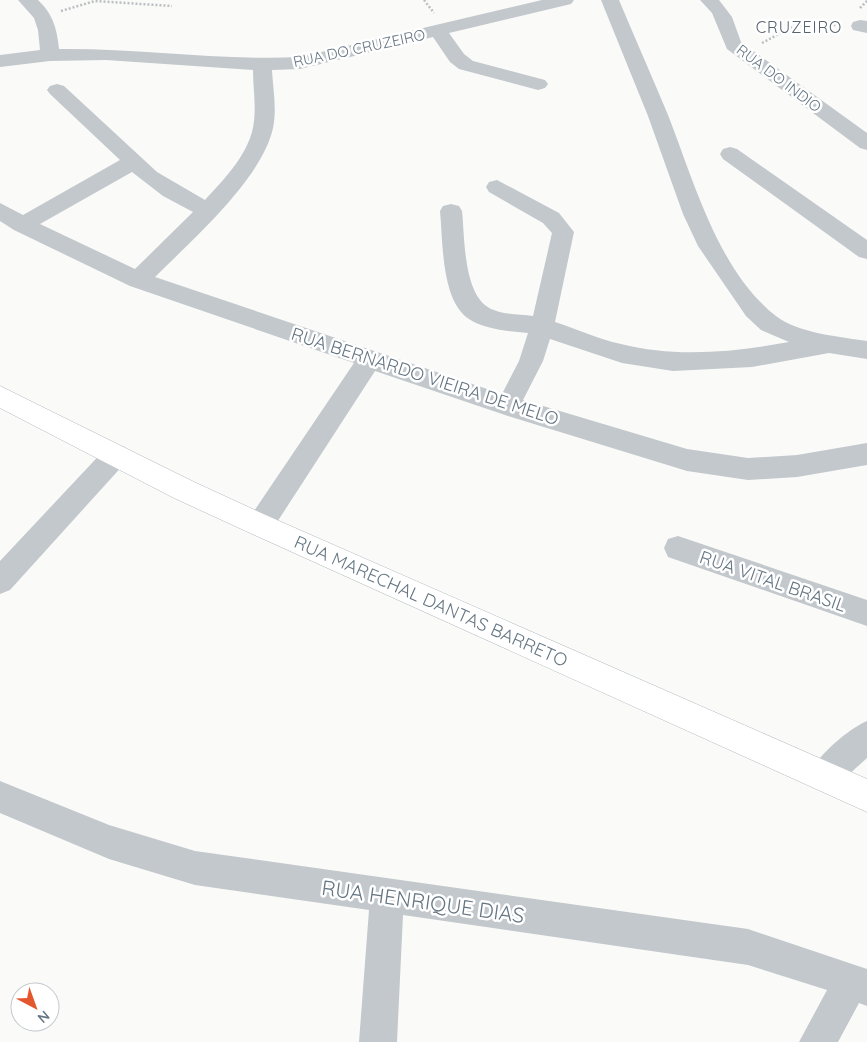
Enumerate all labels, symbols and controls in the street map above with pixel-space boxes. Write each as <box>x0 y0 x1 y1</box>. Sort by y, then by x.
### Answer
district label: CRUZEIRO <box>756 17 842 37</box>
street label: RUA DO CRUZEIRO <box>291 25 427 71</box>
street label: RUA DO INDIO <box>733 40 825 116</box>
street label: RUA BERNARDO VIEIRA DE MELO <box>288 322 562 430</box>
street label: RUA MARECHAL DANTAS BARRETO <box>291 530 571 672</box>
street label: RUA VITAL BRASIL <box>697 545 850 617</box>
street label: RUA HENRIQUE DIAS <box>320 874 526 928</box>
north arrow <box>10 982 60 1032</box>
text: N <box>34 1007 53 1027</box>

